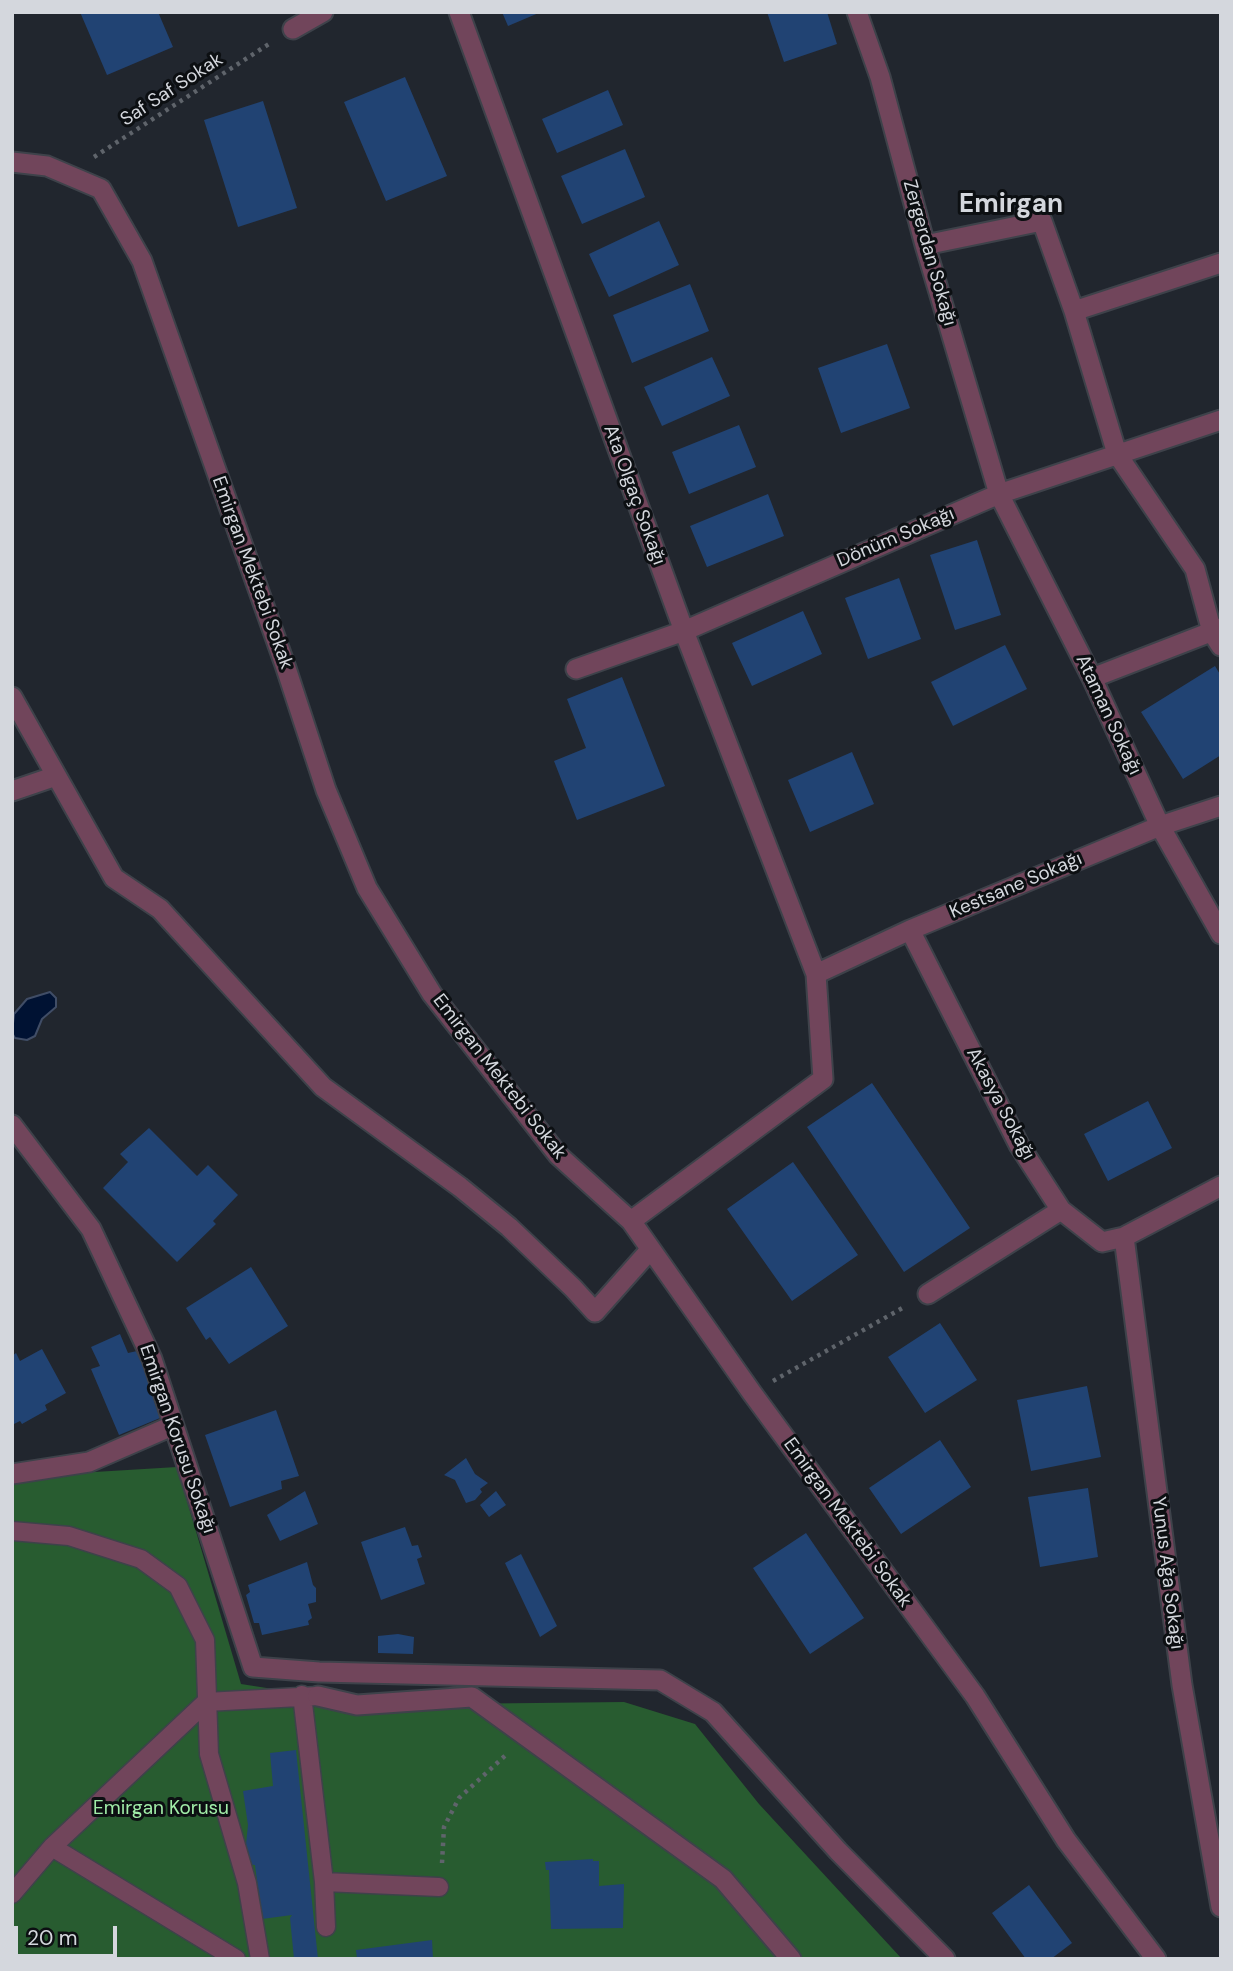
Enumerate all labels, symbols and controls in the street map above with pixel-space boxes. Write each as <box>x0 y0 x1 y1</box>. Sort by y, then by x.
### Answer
street label: Saf Saf Sokak <box>117 48 227 132</box>
street label: Zergerdan Sokağı <box>897 177 961 329</box>
district label: Emirgan <box>959 189 1063 221</box>
street label: Ata Olgaç Sokağı <box>598 422 670 568</box>
street label: Emirgan Mektebi Sokak <box>206 474 298 672</box>
street label: Dönüm Sokağı <box>834 503 958 573</box>
street label: Ataman Sokağı <box>1070 651 1146 779</box>
street label: Kestsane Sokağı <box>946 848 1086 924</box>
street label: Emirgan Mektebi Sokak <box>427 990 571 1164</box>
street label: Akasya Sokağı <box>961 1044 1039 1164</box>
street label: Emirgan Korusu Sokağı <box>134 1342 220 1536</box>
street label: Emirgan Mektebi Sokak <box>778 1434 916 1612</box>
street label: Yunus Ağa Sokağı <box>1146 1496 1188 1650</box>
park label: Emirgan Korusu <box>93 1798 229 1820</box>
scale bar <box>18 1912 121 1956</box>
text: 20 m <box>27 1924 78 1952</box>

